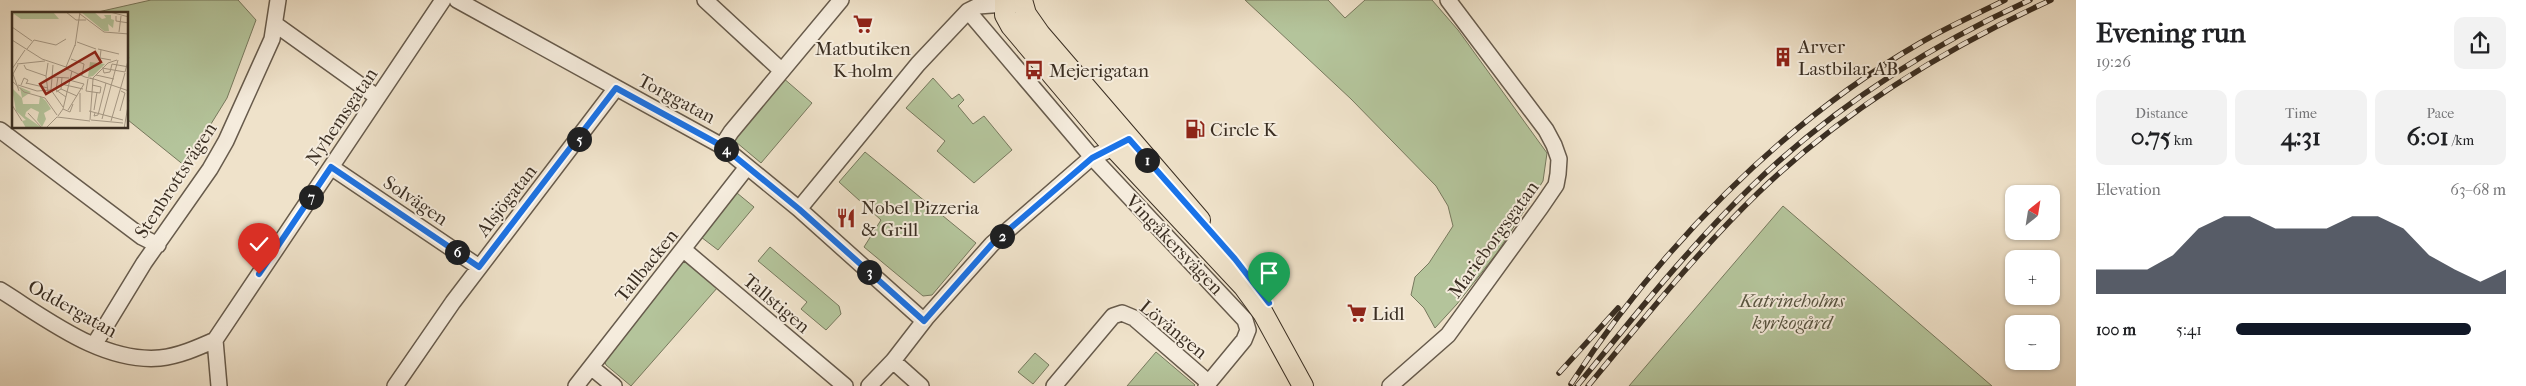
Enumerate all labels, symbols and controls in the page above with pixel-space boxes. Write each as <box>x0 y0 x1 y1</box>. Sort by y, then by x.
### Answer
inset map <box>12 12 129 129</box>
supermarket icon: Matbutiken K-holm <box>852 13 874 35</box>
text: Evening run <box>2096 16 2246 49</box>
button: share <box>2454 17 2506 69</box>
place label: Arver Lastbilar AB <box>1797 36 1898 80</box>
place label: Matbutiken K-holm <box>815 38 911 82</box>
building icon: Arver Lastbilar AB <box>1772 46 1794 68</box>
text: 19:26 <box>2096 52 2131 71</box>
bus stop icon: Mejerigatan <box>1023 59 1045 81</box>
place label: Mejerigatan <box>1049 60 1149 82</box>
street label: Nyhemsgatan <box>301 64 382 169</box>
street label: Torggatan <box>634 69 719 128</box>
text: Distance <box>2135 105 2188 122</box>
text: Time <box>2285 105 2317 122</box>
text: Pace <box>2426 105 2454 122</box>
fuel station icon: Circle K <box>1184 118 1206 140</box>
street label: Stenbrottsvägen <box>130 119 221 243</box>
place label: Circle K <box>1210 119 1278 141</box>
text: 0.75 <box>2131 122 2171 151</box>
text: 4:31 <box>2281 122 2321 151</box>
text: 6:01 <box>2407 122 2449 151</box>
pin: 5 <box>566 126 592 152</box>
text: 5 <box>576 131 583 148</box>
text: km <box>2171 132 2193 149</box>
text: /km <box>2449 132 2474 149</box>
pin: 4 <box>714 136 738 162</box>
text: 4 <box>722 141 731 158</box>
pin: 1 <box>1134 148 1160 172</box>
text: 1 <box>1145 152 1150 169</box>
street label: Alsjögatan <box>471 161 541 242</box>
street label: Solvägen <box>379 171 452 230</box>
street label: Marieborgsgatan <box>1444 177 1544 302</box>
text: Elevation <box>2096 180 2161 199</box>
text: 63–68 m <box>2450 180 2506 199</box>
pin: 7 <box>298 184 324 210</box>
north arrow <box>2005 185 2060 240</box>
map controls <box>2005 185 2060 370</box>
text: 7 <box>308 189 315 206</box>
street label: Vingåkersvägen <box>1120 189 1228 299</box>
place label: Nobel Pizzeria & Grill <box>861 197 979 241</box>
restaurant icon: Nobel Pizzeria & Grill <box>835 207 857 229</box>
pin <box>238 223 280 274</box>
pin: 2 <box>990 224 1014 248</box>
street label: Tallbacken <box>611 225 683 307</box>
text: 2 <box>999 228 1006 245</box>
icon: check <box>245 230 273 258</box>
pin: 6 <box>444 240 470 264</box>
text: 6 <box>454 244 461 261</box>
button: + <box>2005 250 2060 305</box>
pin <box>1248 252 1290 303</box>
icon: arrive <box>1255 259 1283 287</box>
pin: 3 <box>856 260 882 284</box>
text: 3 <box>867 264 872 281</box>
street label: Tallstigen <box>738 269 814 338</box>
street label: Oddergatan <box>24 275 121 342</box>
park label: Katrineholms kyrkogård <box>1737 290 1846 334</box>
street label: Lövängen <box>1135 296 1212 364</box>
supermarket icon: Lidl <box>1346 302 1368 324</box>
place label: Lidl <box>1372 303 1405 325</box>
button: − <box>2005 315 2060 370</box>
text: 100 m <box>2096 320 2136 339</box>
text: 5:41 <box>2176 320 2202 339</box>

